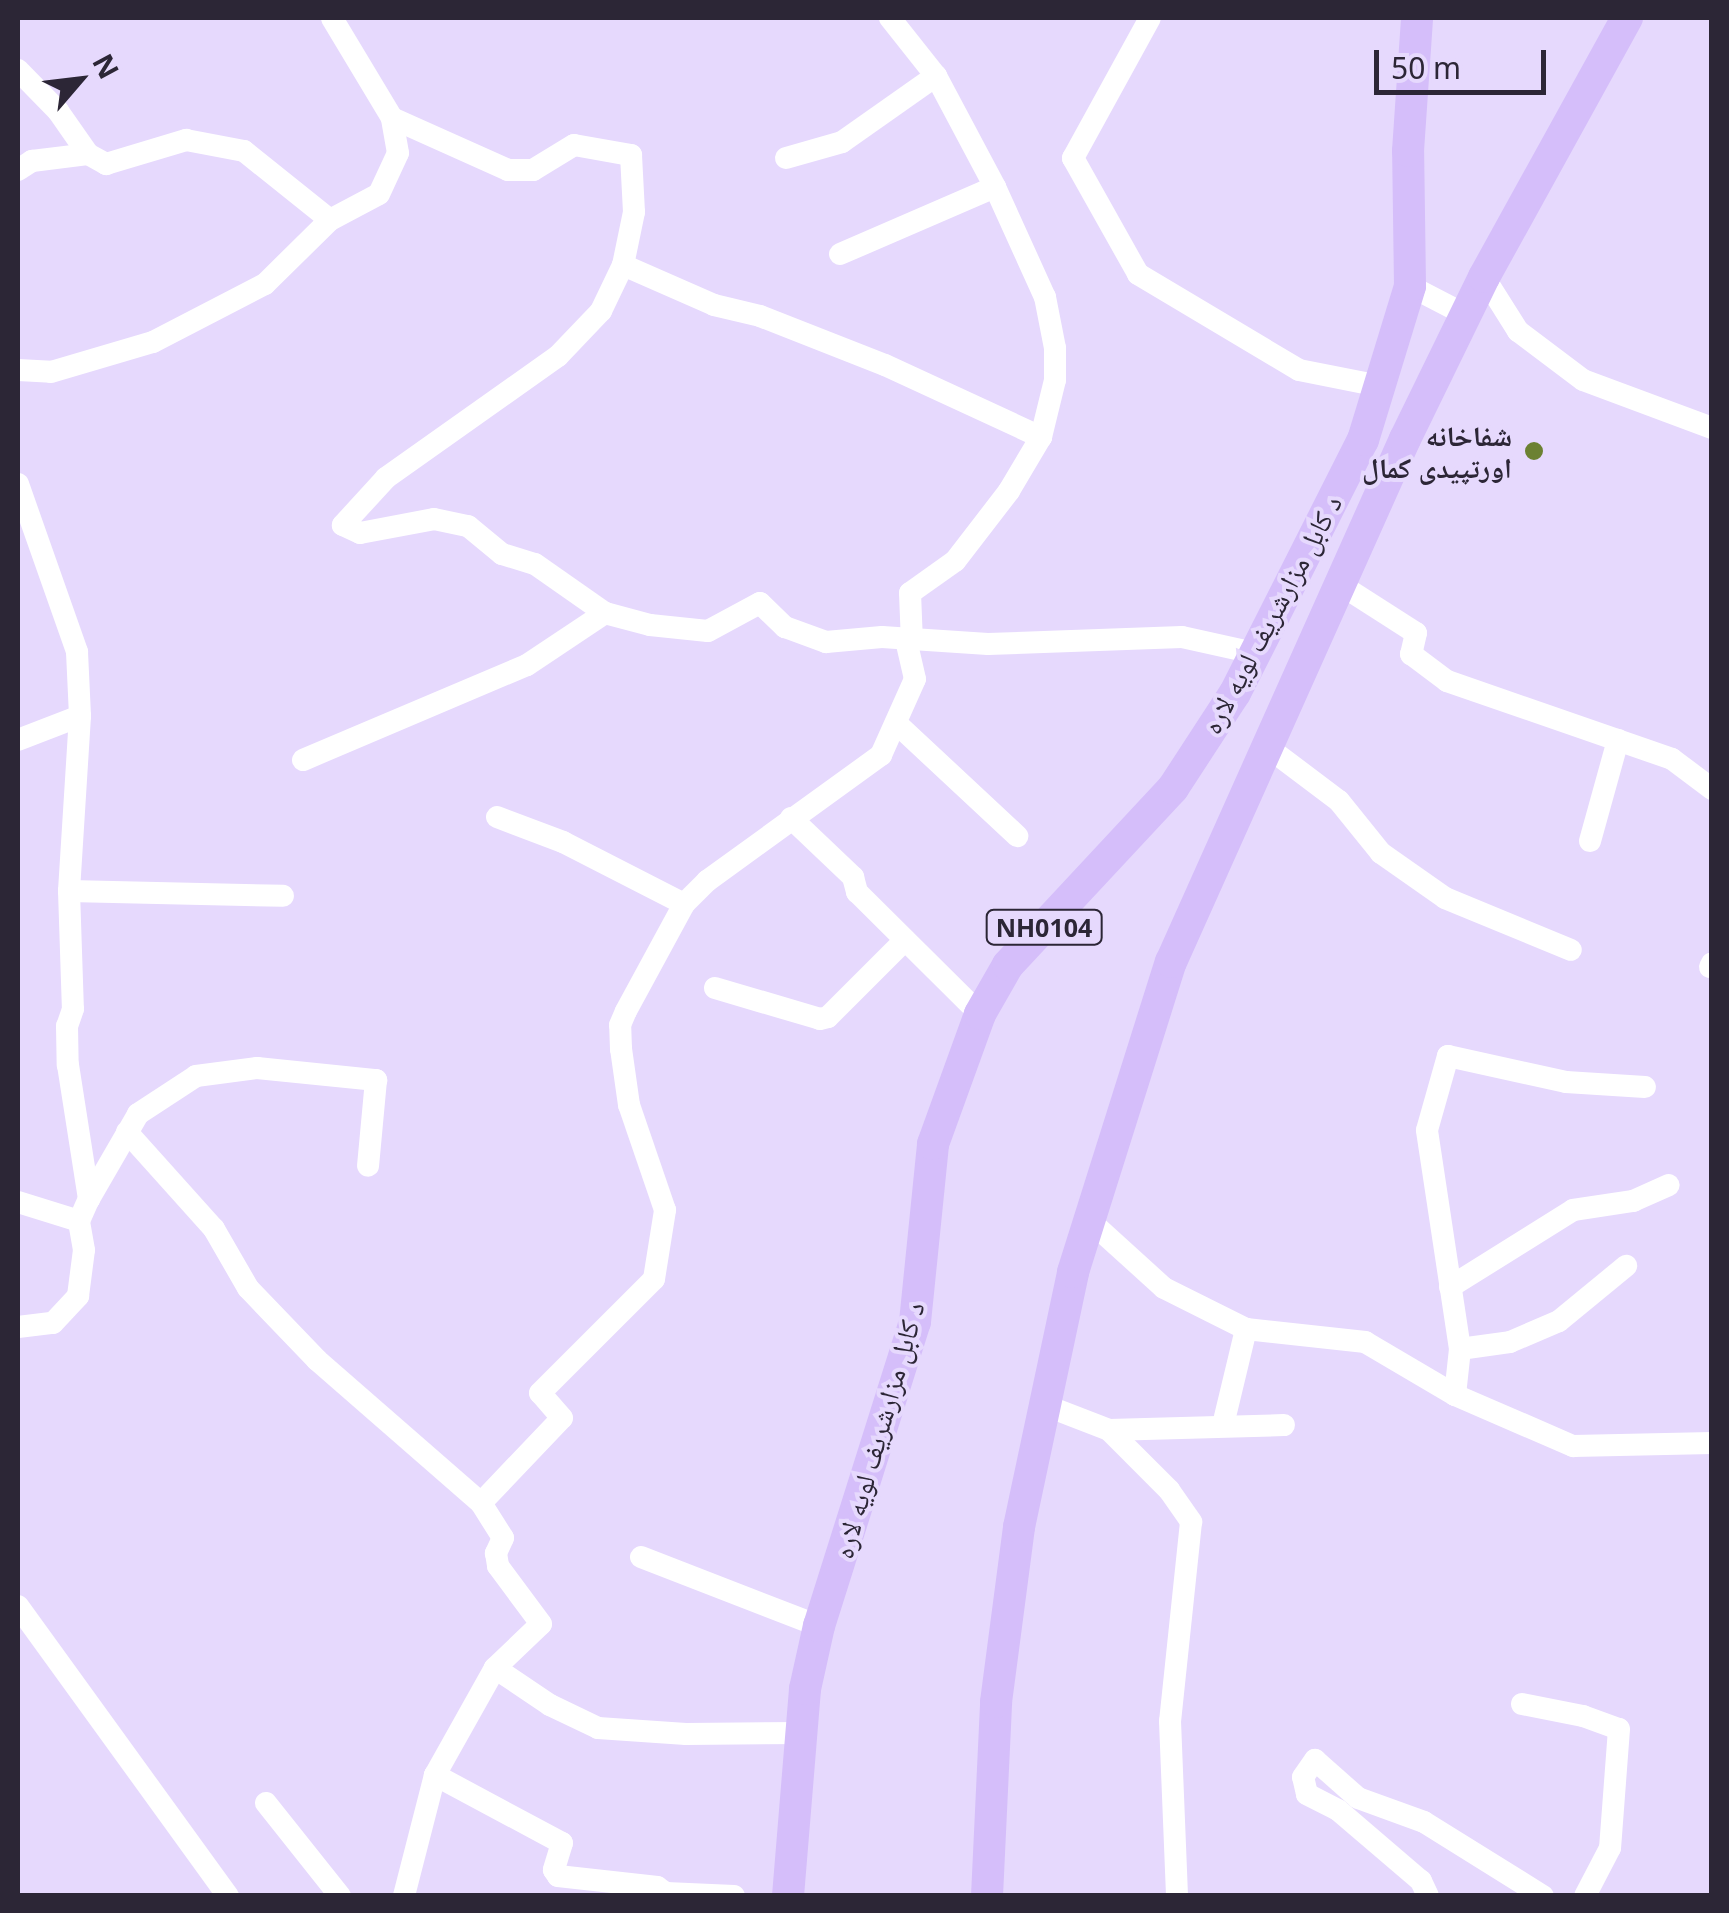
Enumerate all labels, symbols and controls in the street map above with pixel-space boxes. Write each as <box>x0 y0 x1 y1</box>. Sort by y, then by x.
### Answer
north arrow <box>30 30 130 130</box>
scale bar <box>1379 30 1552 92</box>
text: N <box>84 47 129 85</box>
text: 50 m <box>1391 47 1461 88</box>
place label: شفاخانه اورتپیدی کمال <box>1362 418 1512 484</box>
marker: شفاخانه اورتپیدی کمال <box>1521 438 1547 464</box>
street label: د کابل مزارشریف لویه لاره <box>1194 489 1348 739</box>
road number: NH0104 <box>984 907 1104 947</box>
street label: د کابل مزارشریف لویه لاره <box>825 1298 931 1562</box>

